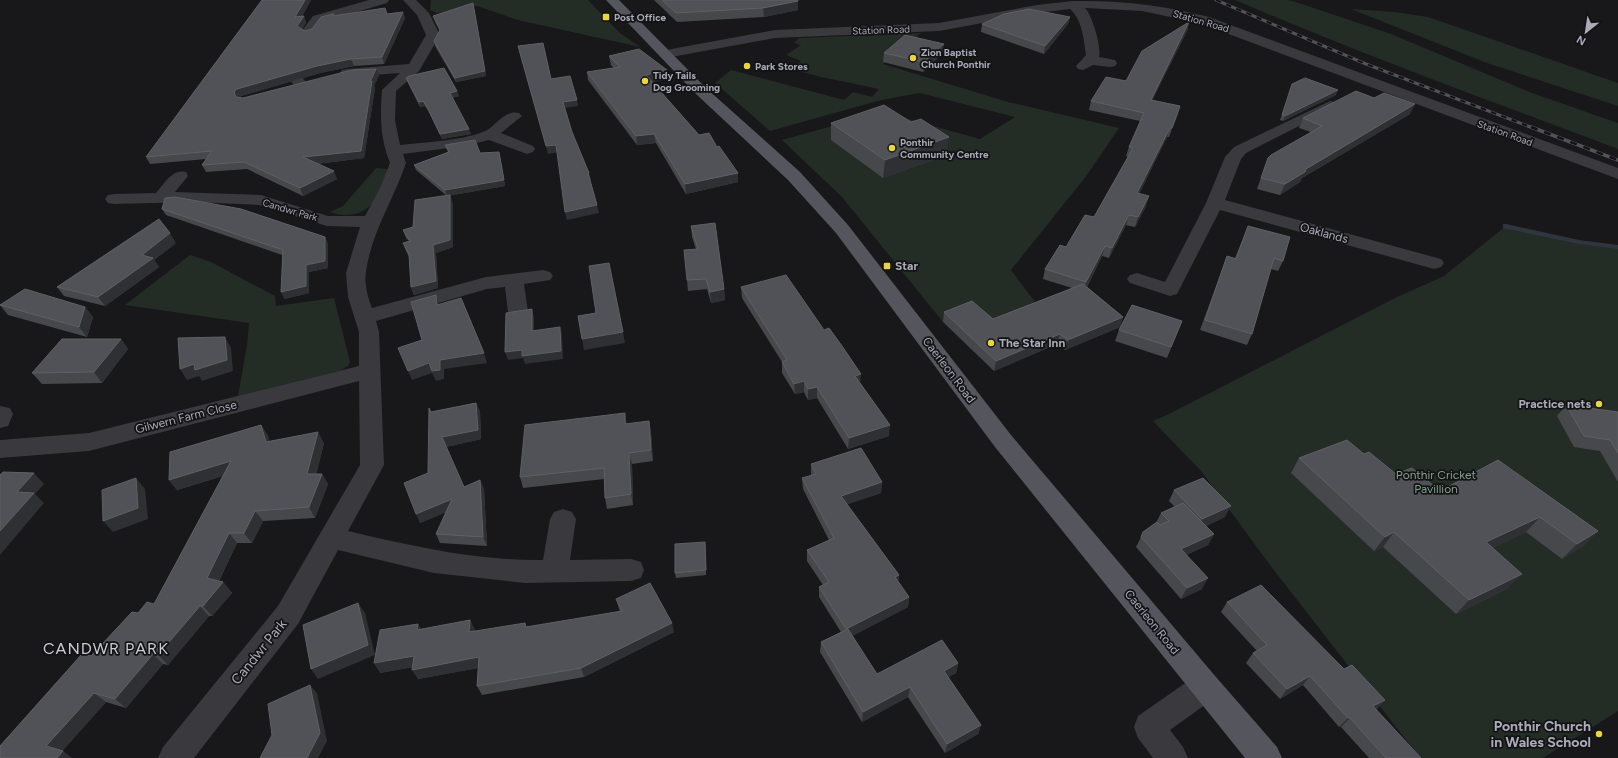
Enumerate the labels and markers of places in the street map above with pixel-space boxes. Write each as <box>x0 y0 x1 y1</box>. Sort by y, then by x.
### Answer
place label: Post Office <box>614 11 667 24</box>
marker: Post Office <box>601 12 611 22</box>
place label: Zion Baptist Church Ponthir <box>921 46 991 71</box>
marker: Zion Baptist Church Ponthir <box>908 53 918 63</box>
place label: Park Stores <box>755 60 808 73</box>
marker: Park Stores <box>742 61 752 71</box>
place label: Tidy Tails Dog Grooming <box>653 69 720 94</box>
marker: Tidy Tails Dog Grooming <box>640 76 650 86</box>
place label: Ponthir Community Centre <box>900 136 989 161</box>
marker: Ponthir Community Centre <box>887 143 897 153</box>
place label: Star <box>895 259 918 273</box>
marker: Star <box>882 261 892 271</box>
place label: The Star Inn <box>999 336 1065 350</box>
marker: The Star Inn <box>986 338 996 348</box>
place label: Practice nets <box>1518 397 1591 411</box>
marker: Practice nets <box>1594 399 1604 409</box>
place label: Ponthir Church in Wales School <box>1491 718 1591 751</box>
marker: Ponthir Church in Wales School <box>1594 729 1604 739</box>

